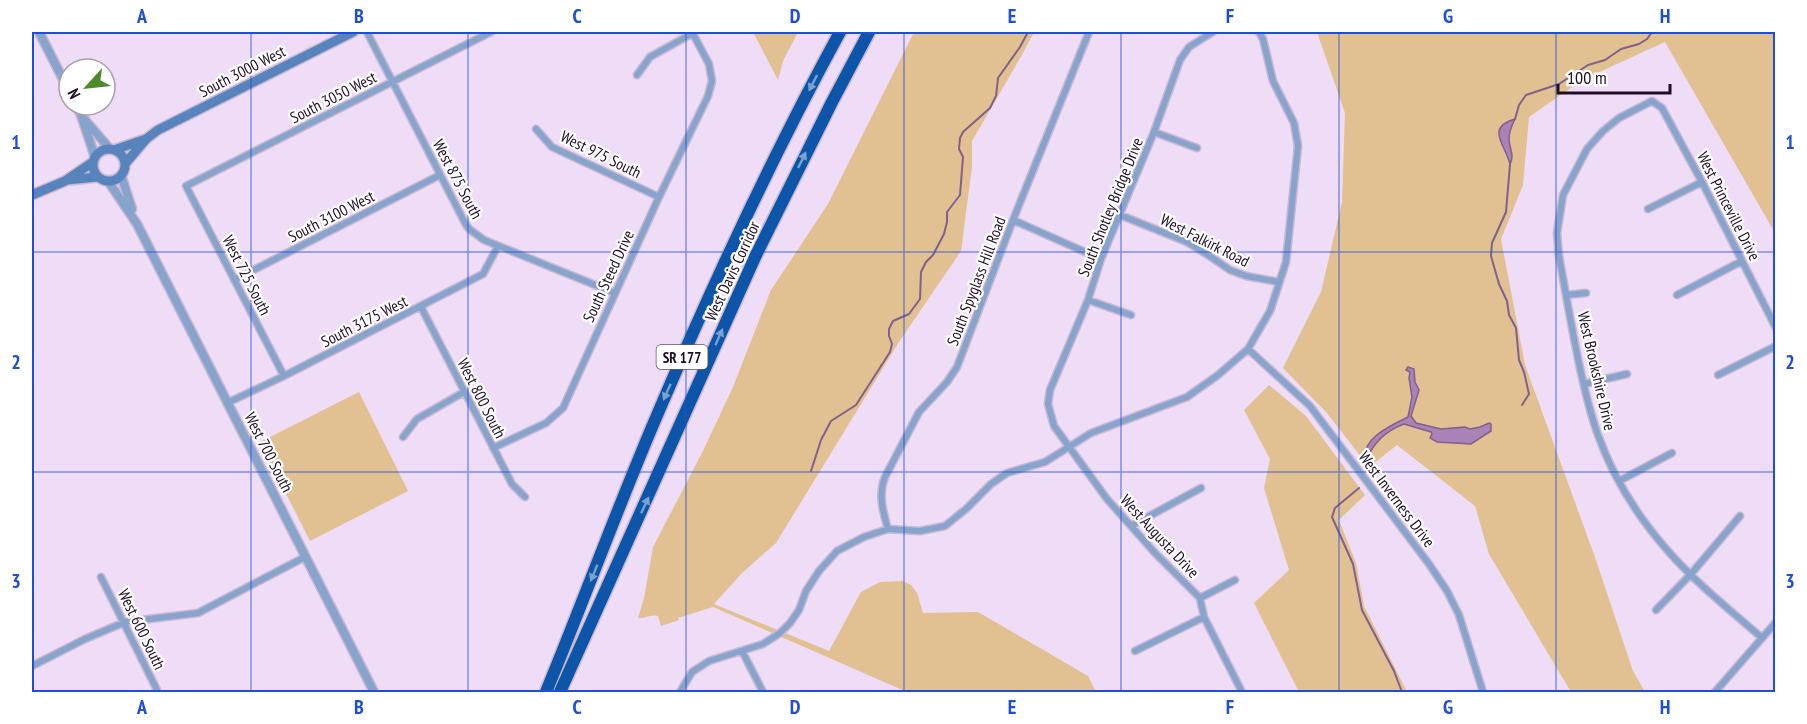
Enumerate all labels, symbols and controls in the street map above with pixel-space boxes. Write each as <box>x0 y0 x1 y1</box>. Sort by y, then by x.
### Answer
text: A <box>136 3 148 29</box>
text: B <box>354 3 364 29</box>
text: C <box>572 3 582 29</box>
text: D <box>790 3 801 29</box>
text: E <box>1008 3 1016 29</box>
text: F <box>1226 3 1234 29</box>
text: G <box>1443 3 1453 29</box>
text: H <box>1660 3 1670 29</box>
street label: South 3000 West <box>196 40 289 101</box>
north arrow <box>57 57 117 117</box>
scale bar <box>1558 57 1670 95</box>
street label: South 3050 West <box>287 66 380 127</box>
text: 100 m <box>1567 66 1607 89</box>
one-way arrow <box>808 75 818 92</box>
text: N <box>63 85 85 102</box>
street label: West 975 South <box>557 126 645 182</box>
text: 1 <box>11 129 21 155</box>
text: 1 <box>1785 129 1795 155</box>
street label: South Shotley Bridge Drive <box>1073 135 1147 279</box>
street label: West 875 South <box>429 136 487 222</box>
street label: West Princeville Drive <box>1693 148 1765 264</box>
one-way arrow <box>798 152 807 169</box>
street label: South 3100 West <box>285 185 378 246</box>
street label: West Falkirk Road <box>1157 209 1253 271</box>
street label: South Spyglass Hill Road <box>942 214 1010 348</box>
street label: West Davis Corridor <box>700 217 764 324</box>
street label: South Steed Drive <box>578 227 638 325</box>
street label: West 725 South <box>218 232 276 318</box>
street label: South 3175 West <box>318 290 411 351</box>
street label: West Brookshire Drive <box>1574 310 1620 432</box>
one-way arrow <box>714 327 724 345</box>
road number: SR 177 <box>656 345 708 369</box>
text: 2 <box>11 349 21 375</box>
text: 2 <box>1785 349 1795 375</box>
street label: West 800 South <box>453 355 511 441</box>
one-way arrow <box>662 384 672 402</box>
street label: West 700 South <box>240 409 298 495</box>
street label: West Inverness Drive <box>1354 447 1440 551</box>
street label: West Augusta Drive <box>1116 490 1204 582</box>
one-way arrow <box>640 496 650 514</box>
one-way arrow <box>589 564 598 582</box>
text: 3 <box>11 568 21 594</box>
text: 3 <box>1785 568 1795 594</box>
street label: West 600 South <box>114 585 170 673</box>
text: A <box>136 694 148 720</box>
text: B <box>354 694 364 720</box>
text: C <box>572 694 582 720</box>
text: D <box>790 694 801 720</box>
text: E <box>1008 694 1016 720</box>
text: F <box>1226 694 1234 720</box>
text: G <box>1443 694 1453 720</box>
text: H <box>1660 694 1670 720</box>

